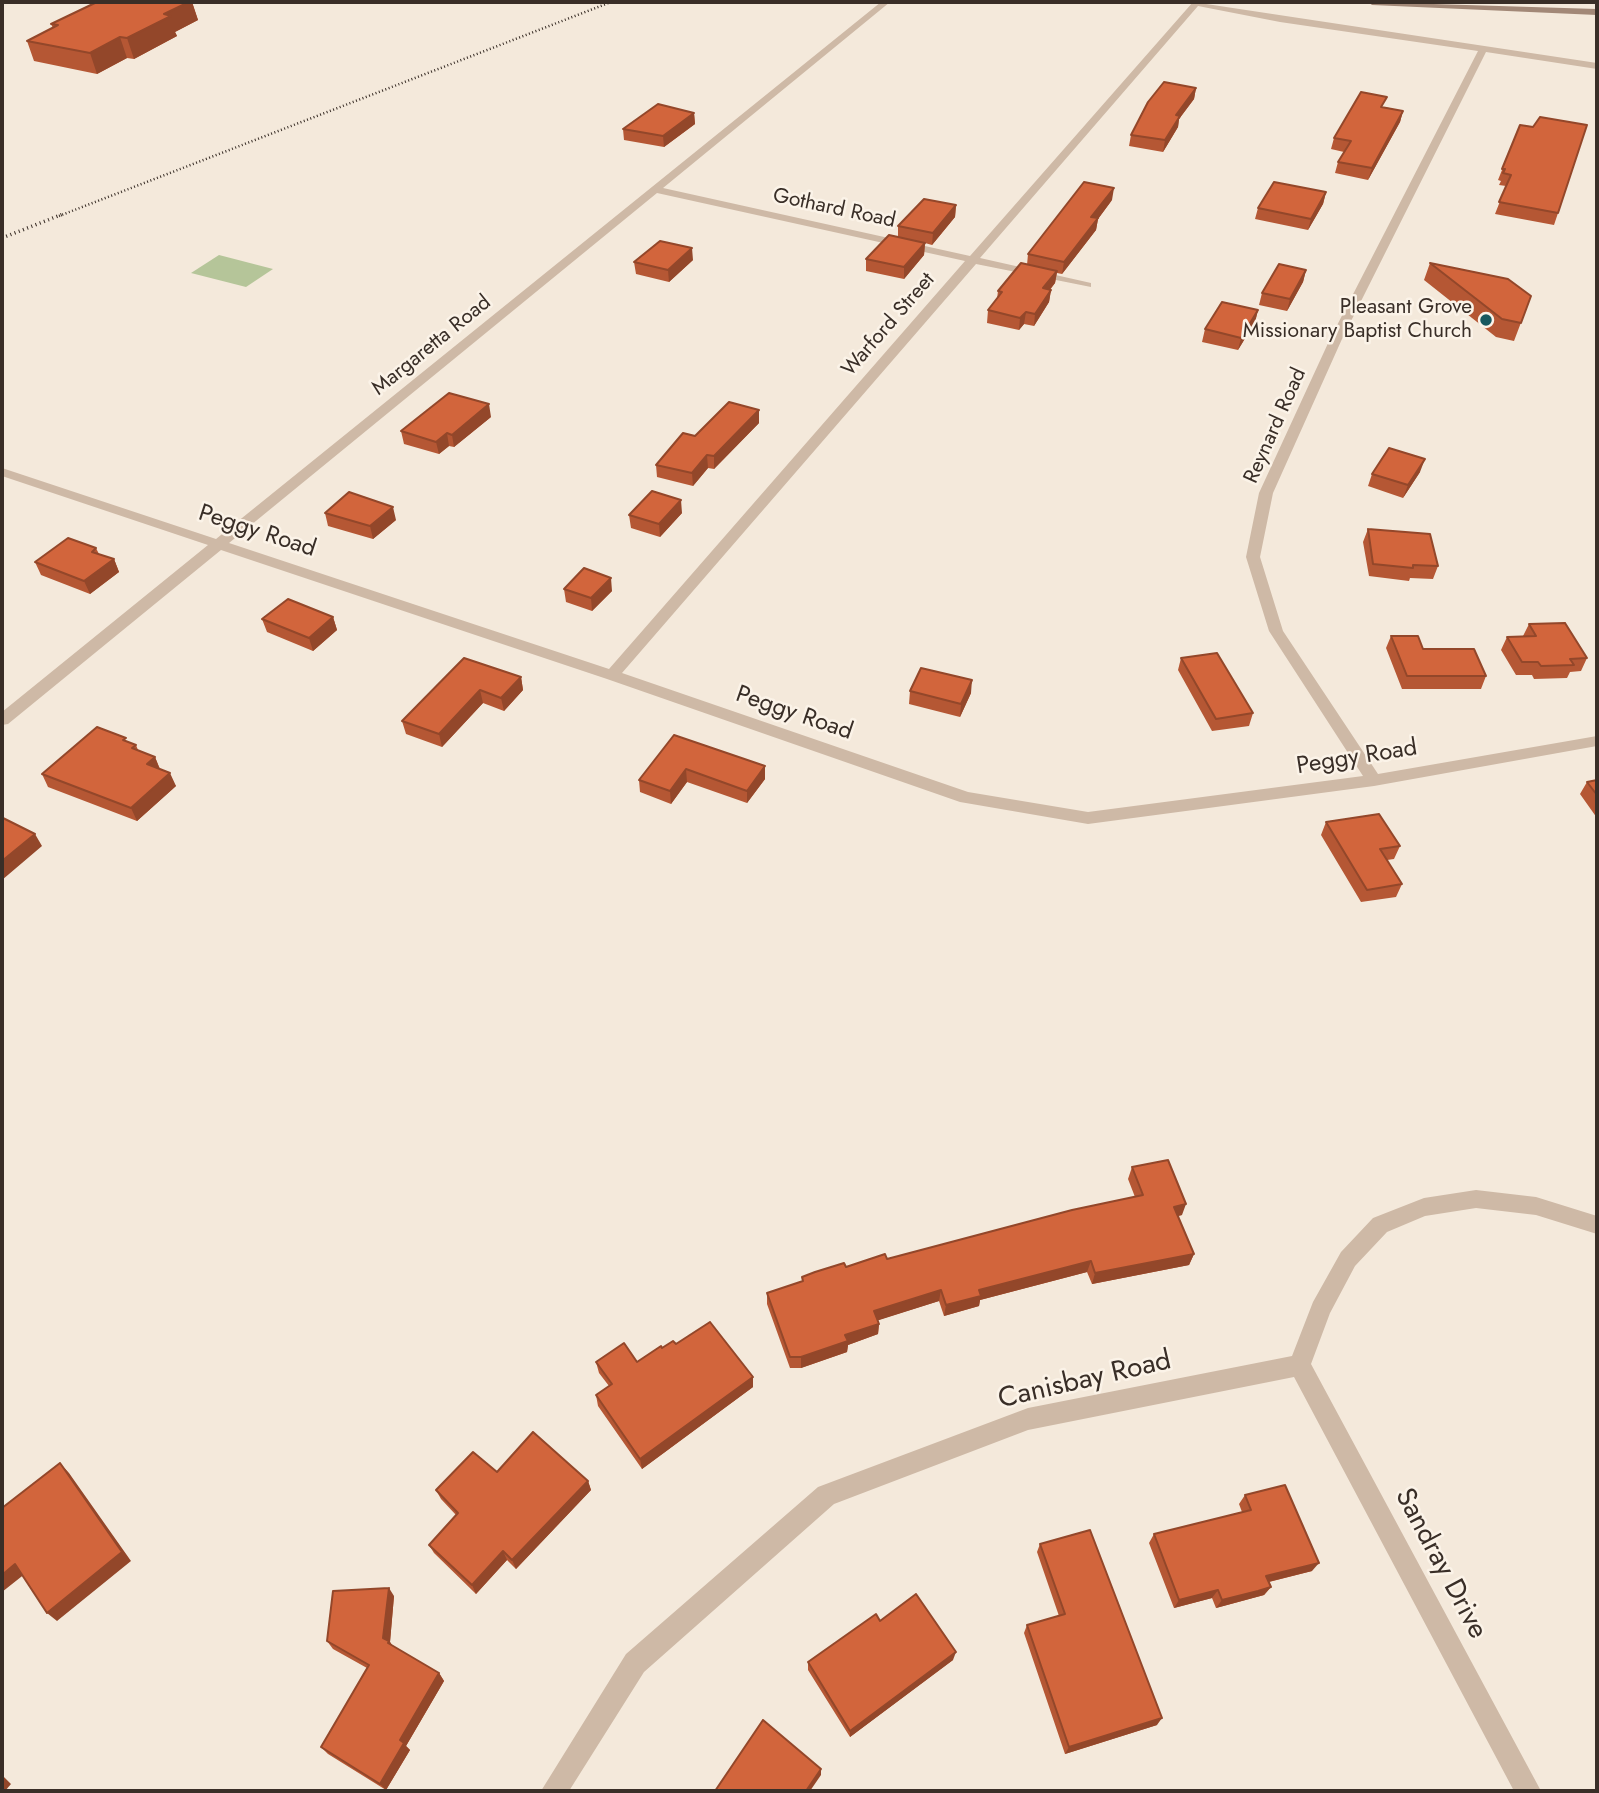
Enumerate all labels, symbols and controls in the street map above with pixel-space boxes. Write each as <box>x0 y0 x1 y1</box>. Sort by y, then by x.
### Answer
street label: Gothard Road <box>770 184 898 234</box>
street label: Warford Street <box>837 268 941 382</box>
street label: Margaretta Road <box>368 290 496 402</box>
place label: Pleasant Grove Missionary Baptist Church <box>1243 295 1472 345</box>
marker: Pleasant Grove Missionary Baptist Church <box>1478 312 1494 328</box>
street label: Reynard Road <box>1239 365 1313 487</box>
street label: Peggy Road <box>195 500 319 564</box>
street label: Peggy Road <box>732 681 856 747</box>
street label: Peggy Road <box>1295 734 1419 782</box>
street label: Canisbay Road <box>995 1345 1175 1417</box>
street label: Sandray Drive <box>1386 1483 1494 1645</box>

